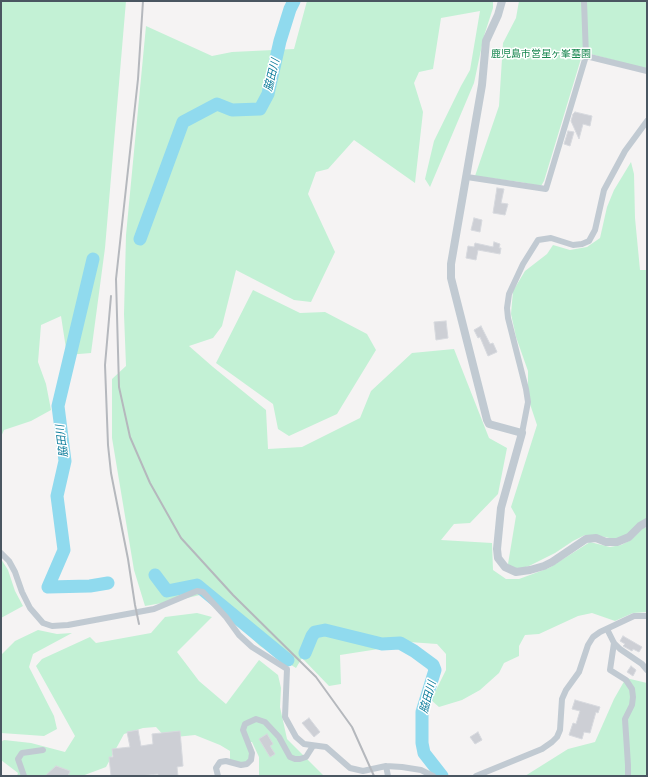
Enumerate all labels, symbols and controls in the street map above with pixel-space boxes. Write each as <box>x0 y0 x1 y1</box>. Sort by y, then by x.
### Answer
park label: 鹿児島市営星ヶ峯墓園 <box>491 48 591 60</box>
water label: 脇田川 <box>262 57 282 93</box>
water label: 脇田川 <box>53 424 71 458</box>
water label: 脇田川 <box>417 679 439 715</box>

